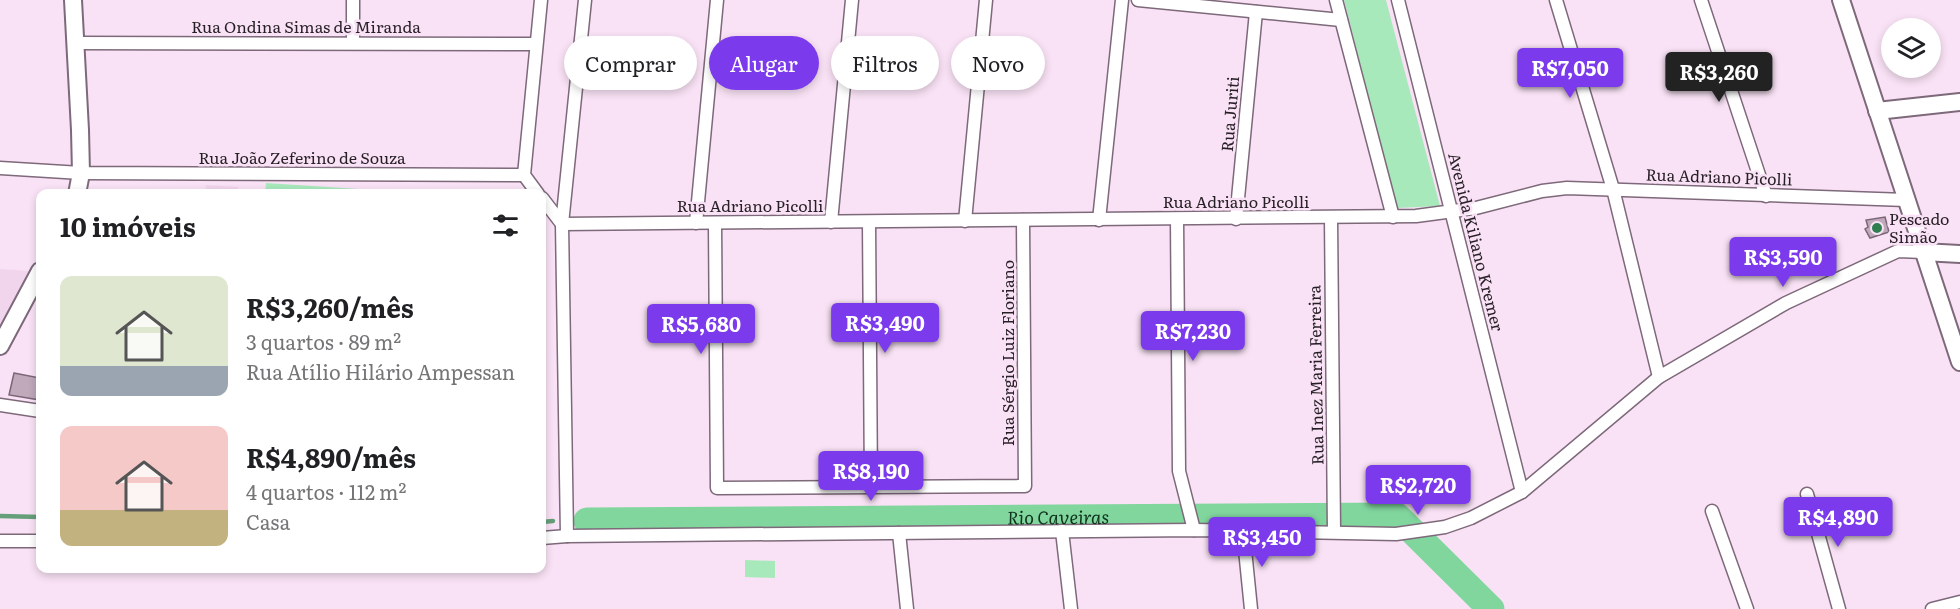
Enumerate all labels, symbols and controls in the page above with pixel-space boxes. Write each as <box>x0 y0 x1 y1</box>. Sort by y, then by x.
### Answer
street label: Rua Ondina Simas de Miranda <box>191 14 421 38</box>
map controls <box>1881 18 1941 78</box>
button: layers <box>1881 18 1941 78</box>
chip: Comprar <box>564 36 697 90</box>
chip: Alugar <box>709 36 819 90</box>
chip: Filtros <box>831 36 939 90</box>
chip: Novo <box>951 36 1045 90</box>
pin: R$7,050 <box>1515 48 1625 99</box>
text: R$7,050 <box>1531 52 1609 82</box>
pin: R$3,260 <box>1664 52 1774 103</box>
text: R$3,260 <box>1679 56 1759 86</box>
street label: Rua Juriti <box>1214 75 1244 153</box>
street label: Rua João Zeferino de Souza <box>198 145 406 169</box>
street label: Avenida Kiliano Kremer <box>1443 150 1511 334</box>
street label: Rua Adriano Picolli <box>1645 161 1793 191</box>
street label: Rua Adriano Picolli <box>1163 189 1309 213</box>
street label: Rua Adriano Picolli <box>677 193 823 217</box>
text: 10 imóveis <box>60 206 196 245</box>
place label: Pescado Simão <box>1889 206 1949 248</box>
icon: filters <box>489 209 522 242</box>
marker: Pescado Simão <box>1870 221 1884 235</box>
pin: R$3,590 <box>1728 237 1838 288</box>
text: R$3,590 <box>1744 241 1823 271</box>
street label: Rua Sérgio Luiz Floriano <box>995 260 1019 446</box>
street label: Rua Inez Maria Ferreira <box>1301 284 1329 465</box>
text: R$3,260/mês <box>246 287 414 326</box>
icon: home <box>108 300 180 372</box>
pin: R$3,490 <box>830 303 940 354</box>
pin: R$5,680 <box>646 304 756 355</box>
text: R$3,490 <box>845 307 925 337</box>
text: R$5,680 <box>661 308 741 338</box>
pin: R$7,230 <box>1138 311 1248 362</box>
text: R$7,230 <box>1155 315 1231 345</box>
text: 3 quartos · 89 m² <box>246 326 401 356</box>
text: Rua Atílio Hilário Ampessan <box>246 356 515 386</box>
text: R$4,890/mês <box>246 437 416 476</box>
icon: home <box>108 450 180 522</box>
pin: R$8,190 <box>816 451 926 502</box>
text: R$8,190 <box>832 455 910 485</box>
pin: R$2,720 <box>1363 465 1473 516</box>
text: R$2,720 <box>1380 469 1456 499</box>
text: 4 quartos · 112 m² <box>246 476 406 506</box>
pin: R$4,890 <box>1783 497 1893 548</box>
text: R$4,890 <box>1798 501 1878 531</box>
water label: Rio Caveiras <box>1007 503 1109 530</box>
text: Casa <box>246 506 290 536</box>
pin: R$3,450 <box>1207 517 1317 568</box>
text: R$3,450 <box>1222 521 1302 551</box>

